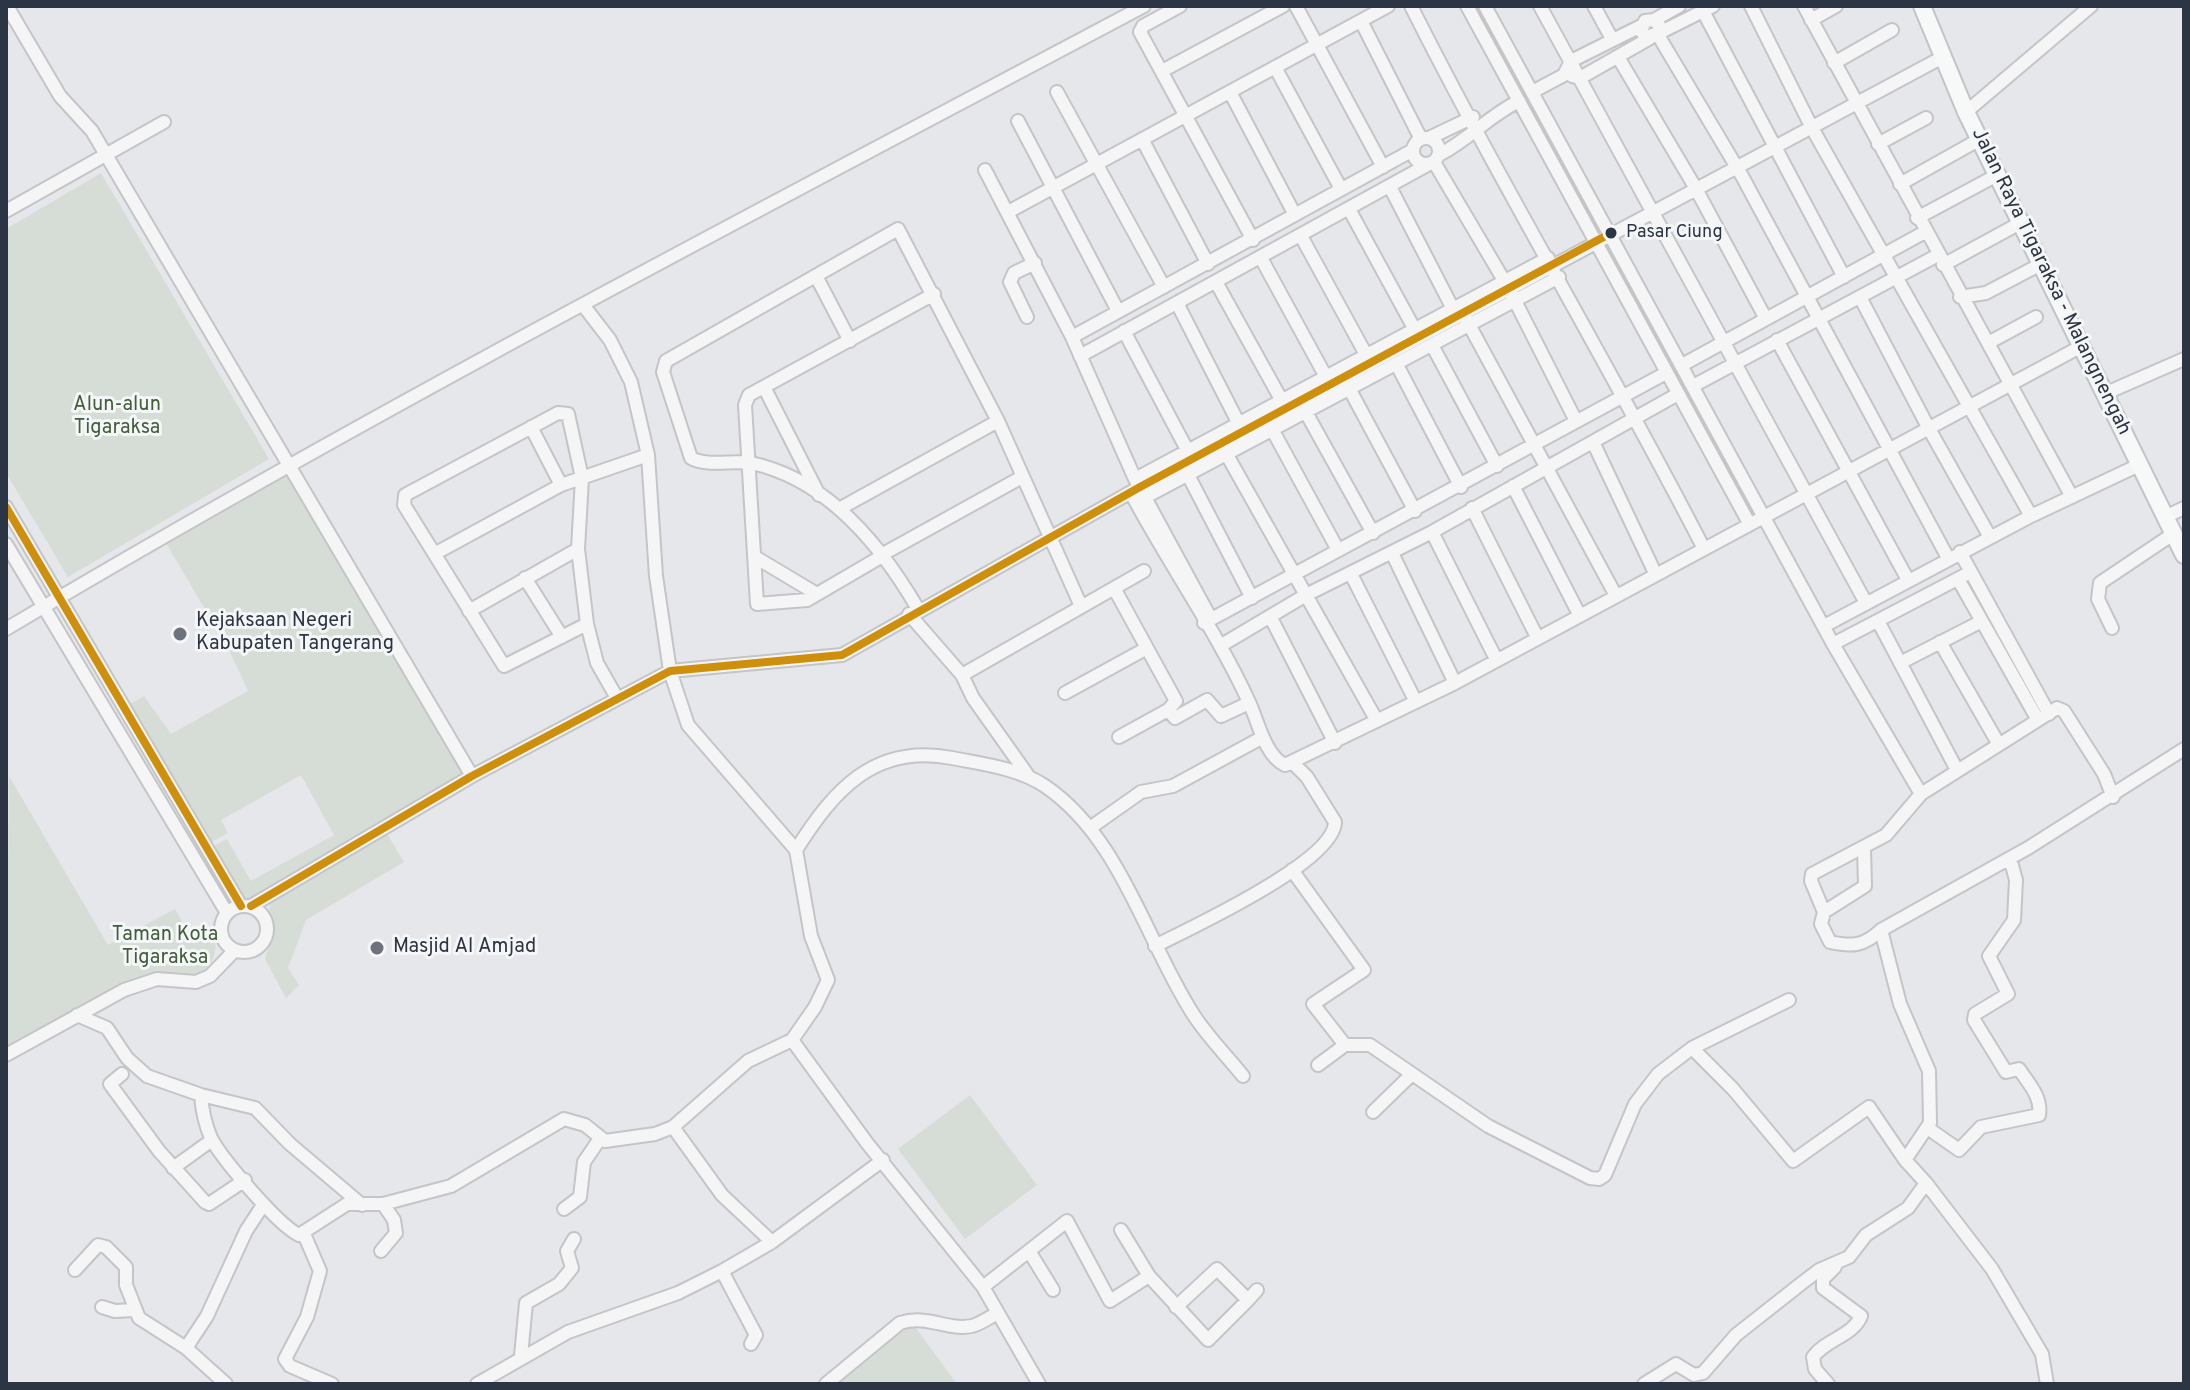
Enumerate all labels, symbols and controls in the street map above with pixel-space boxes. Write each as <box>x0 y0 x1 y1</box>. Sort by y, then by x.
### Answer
street label: Jalan Raya Tigaraksa - Malangnengah <box>1965 125 2135 439</box>
place label: Pasar Ciung <box>1626 222 1723 244</box>
marker: Pasar Ciung <box>1603 225 1619 241</box>
park label: Alun-alun Tigaraksa <box>73 394 161 441</box>
place label: Kejaksaan Negeri Kabupaten Tangerang <box>196 610 394 657</box>
marker: Kejaksaan Negeri Kabupaten Tangerang <box>171 625 189 643</box>
park label: Taman Kota Tigaraksa <box>112 924 218 971</box>
place label: Masjid Al Amjad <box>393 936 536 960</box>
marker: Masjid Al Amjad <box>368 939 386 957</box>

